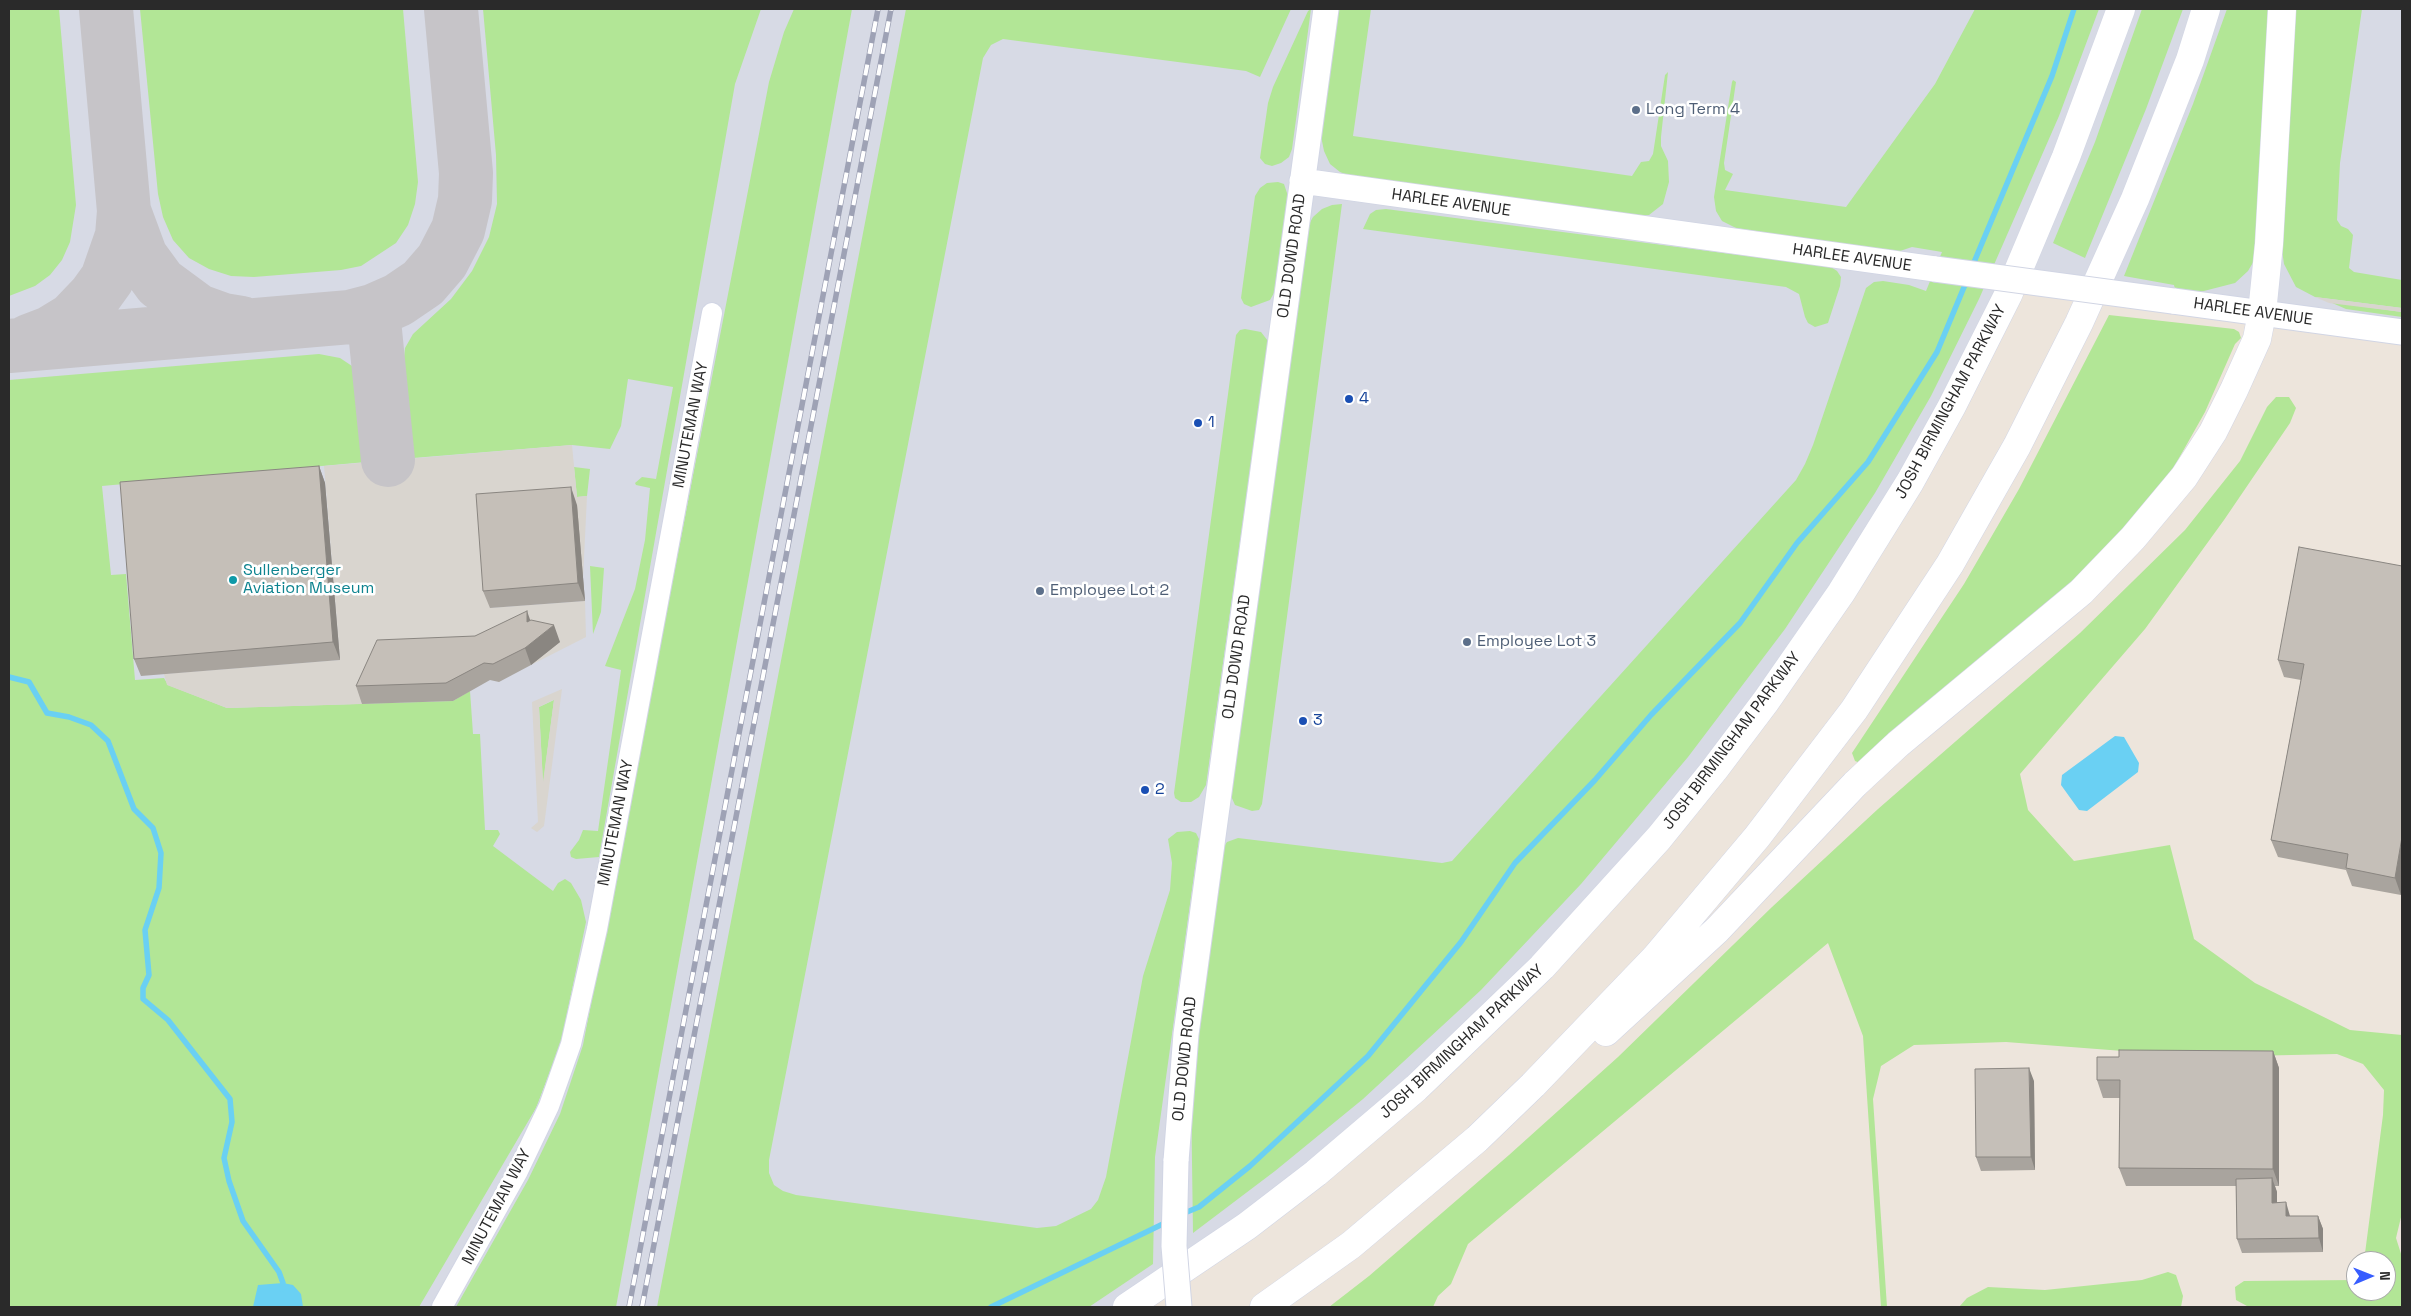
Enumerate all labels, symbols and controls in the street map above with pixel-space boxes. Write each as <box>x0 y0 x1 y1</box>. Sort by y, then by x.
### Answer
place label: Long Term 4 <box>1646 100 1740 120</box>
marker: Long Term 4 <box>1630 104 1642 116</box>
street label: HARLEE AVENUE <box>1390 185 1512 221</box>
street label: OLD DOWD ROAD <box>1274 193 1310 319</box>
street label: HARLEE AVENUE <box>1791 240 1913 276</box>
street label: HARLEE AVENUE <box>2192 294 2314 330</box>
street label: JOSH BIRMINGHAM PARKWAY <box>1892 302 2010 502</box>
street label: MINUTEMAN WAY <box>669 360 713 490</box>
place label: 4 <box>1359 389 1369 409</box>
marker: 4 <box>1343 393 1355 405</box>
place label: 1 <box>1208 413 1215 433</box>
marker: 1 <box>1192 417 1204 429</box>
place label: Sullenberger Aviation Museum <box>243 561 374 599</box>
marker: Sullenberger Aviation Museum <box>227 574 239 586</box>
place label: Employee Lot 2 <box>1050 581 1169 601</box>
marker: Employee Lot 2 <box>1034 585 1046 597</box>
street label: OLD DOWD ROAD <box>1219 594 1255 720</box>
place label: Employee Lot 3 <box>1477 632 1596 652</box>
marker: Employee Lot 3 <box>1461 636 1473 648</box>
street label: JOSH BIRMINGHAM PARKWAY <box>1659 648 1805 834</box>
place label: 3 <box>1313 711 1323 731</box>
marker: 3 <box>1297 715 1309 727</box>
street label: MINUTEMAN WAY <box>594 758 638 888</box>
place label: 2 <box>1155 780 1165 800</box>
marker: 2 <box>1139 784 1151 796</box>
street label: JOSH BIRMINGHAM PARKWAY <box>1376 961 1548 1123</box>
street label: OLD DOWD ROAD <box>1169 996 1201 1122</box>
street label: MINUTEMAN WAY <box>458 1146 536 1268</box>
north arrow <box>2346 1251 2396 1301</box>
text: N <box>2376 1271 2394 1281</box>

